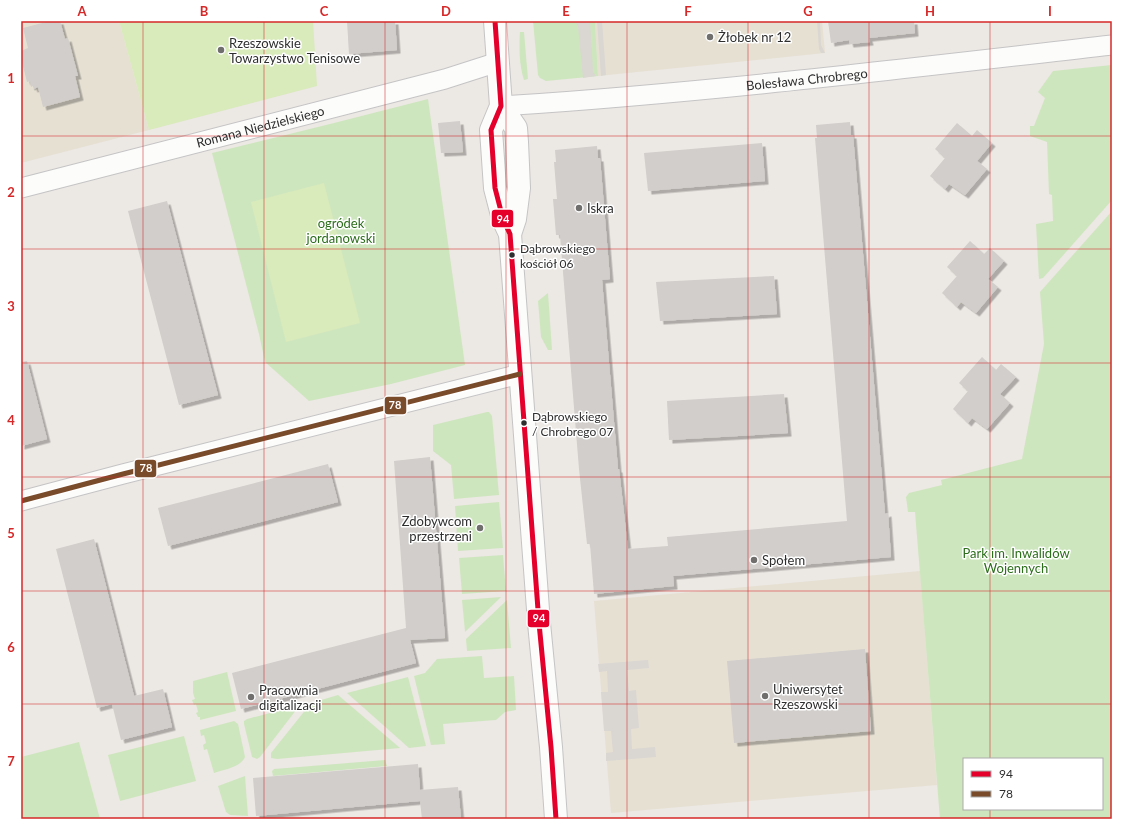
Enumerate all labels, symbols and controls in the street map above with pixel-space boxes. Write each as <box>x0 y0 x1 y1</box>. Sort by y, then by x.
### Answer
text: A <box>76 3 87 19</box>
text: B <box>200 3 209 19</box>
text: C <box>320 3 329 19</box>
text: D <box>441 3 451 19</box>
text: E <box>562 3 570 19</box>
text: F <box>684 3 692 19</box>
text: G <box>803 3 813 19</box>
text: H <box>925 3 935 19</box>
text: I <box>1048 3 1052 19</box>
place label: Żłobek nr 12 <box>718 29 791 45</box>
marker: Żłobek nr 12 <box>705 32 715 42</box>
place label: Rzeszowskie Towarzystwo Tenisowe <box>229 35 360 66</box>
marker: Rzeszowskie Towarzystwo Tenisowe <box>216 45 226 55</box>
street label: Bolesława Chrobrego <box>745 65 868 93</box>
text: 1 <box>7 70 15 86</box>
street label: Romana Niedzielskiego <box>194 102 326 151</box>
text: 2 <box>7 184 15 200</box>
place label: Iskra <box>587 200 614 216</box>
marker: Iskra <box>574 203 584 213</box>
line badge: 94 <box>491 209 514 228</box>
text: 94 <box>497 212 510 225</box>
park label: ogródek jordanowski <box>306 215 375 246</box>
place label: Dąbrowskiego kościół 06 <box>520 241 596 271</box>
marker: Dąbrowskiego kościół 06 <box>507 250 517 260</box>
text: 3 <box>7 298 15 314</box>
line badge: 78 <box>384 396 407 415</box>
text: 78 <box>389 398 401 411</box>
place label: Dąbrowskiego / Chrobrego 07 <box>532 409 613 439</box>
text: 4 <box>7 412 15 428</box>
marker: Dąbrowskiego / Chrobrego 07 <box>519 418 529 428</box>
line badge: 78 <box>134 459 157 478</box>
text: 78 <box>140 461 152 474</box>
place label: Zdobywcom przestrzeni <box>402 513 472 544</box>
marker: Zdobywcom przestrzeni <box>475 523 485 533</box>
text: 5 <box>7 525 15 541</box>
park label: Park im. Inwalidów Wojennych <box>962 545 1070 576</box>
place label: Społem <box>762 552 805 568</box>
marker: Społem <box>749 555 759 565</box>
line badge: 94 <box>527 609 550 628</box>
text: 94 <box>533 611 546 624</box>
text: 6 <box>7 639 15 655</box>
place label: Uniwersytet Rzeszowski <box>773 681 843 712</box>
place label: Pracownia digitalizacji <box>259 682 321 713</box>
marker: Uniwersytet Rzeszowski <box>760 691 770 701</box>
marker: Pracownia digitalizacji <box>246 692 256 702</box>
text: 7 <box>7 753 15 769</box>
legend <box>963 758 1103 810</box>
text: 94 <box>999 766 1013 781</box>
text: 78 <box>999 786 1013 801</box>

